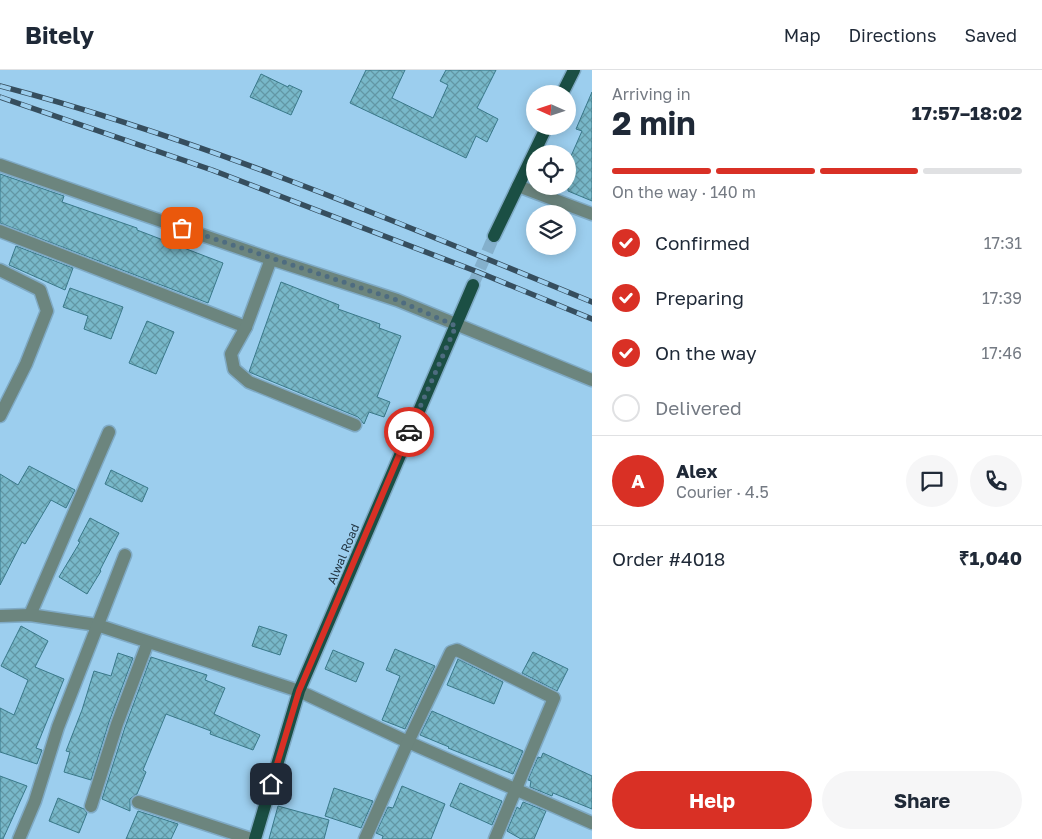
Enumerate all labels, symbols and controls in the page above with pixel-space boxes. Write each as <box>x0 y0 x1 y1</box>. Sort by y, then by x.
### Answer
text: Bitely <box>25 20 94 49</box>
text: Map <box>784 24 820 46</box>
text: Directions <box>848 24 936 46</box>
text: Saved <box>964 24 1017 46</box>
text: Arriving in <box>612 84 691 104</box>
north arrow <box>526 85 576 135</box>
map controls <box>526 85 576 255</box>
text: 17:57–18:02 <box>912 101 1022 124</box>
text: 2 min <box>612 104 696 142</box>
button: locate <box>526 145 576 195</box>
text: On the way · 140 m <box>612 182 756 202</box>
button: layers <box>526 205 576 255</box>
pin <box>161 207 203 249</box>
icon: bag <box>168 214 196 242</box>
icon: check <box>612 229 640 257</box>
text: Confirmed <box>655 231 750 254</box>
text: 17:31 <box>984 233 1022 253</box>
icon: check <box>612 284 640 312</box>
text: Preparing <box>655 286 744 309</box>
text: 17:39 <box>982 288 1022 308</box>
icon: check <box>612 339 640 367</box>
text: On the way <box>655 341 757 364</box>
text: 17:46 <box>982 343 1022 363</box>
text: Delivered <box>655 396 742 419</box>
courier <box>384 407 434 457</box>
icon: car <box>395 418 423 446</box>
button: chat <box>906 455 958 507</box>
button: phone <box>970 455 1022 507</box>
text: Alex <box>676 459 717 482</box>
text: A <box>631 469 645 492</box>
text: Courier · 4.5 <box>676 482 769 502</box>
street label: Alwal Road <box>324 522 362 586</box>
text: ₹1,040 <box>959 546 1022 569</box>
text: Order #4018 <box>612 547 725 570</box>
pin <box>250 763 292 805</box>
icon: home <box>257 770 285 798</box>
button: Help <box>612 771 812 829</box>
button: Share <box>822 771 1022 829</box>

